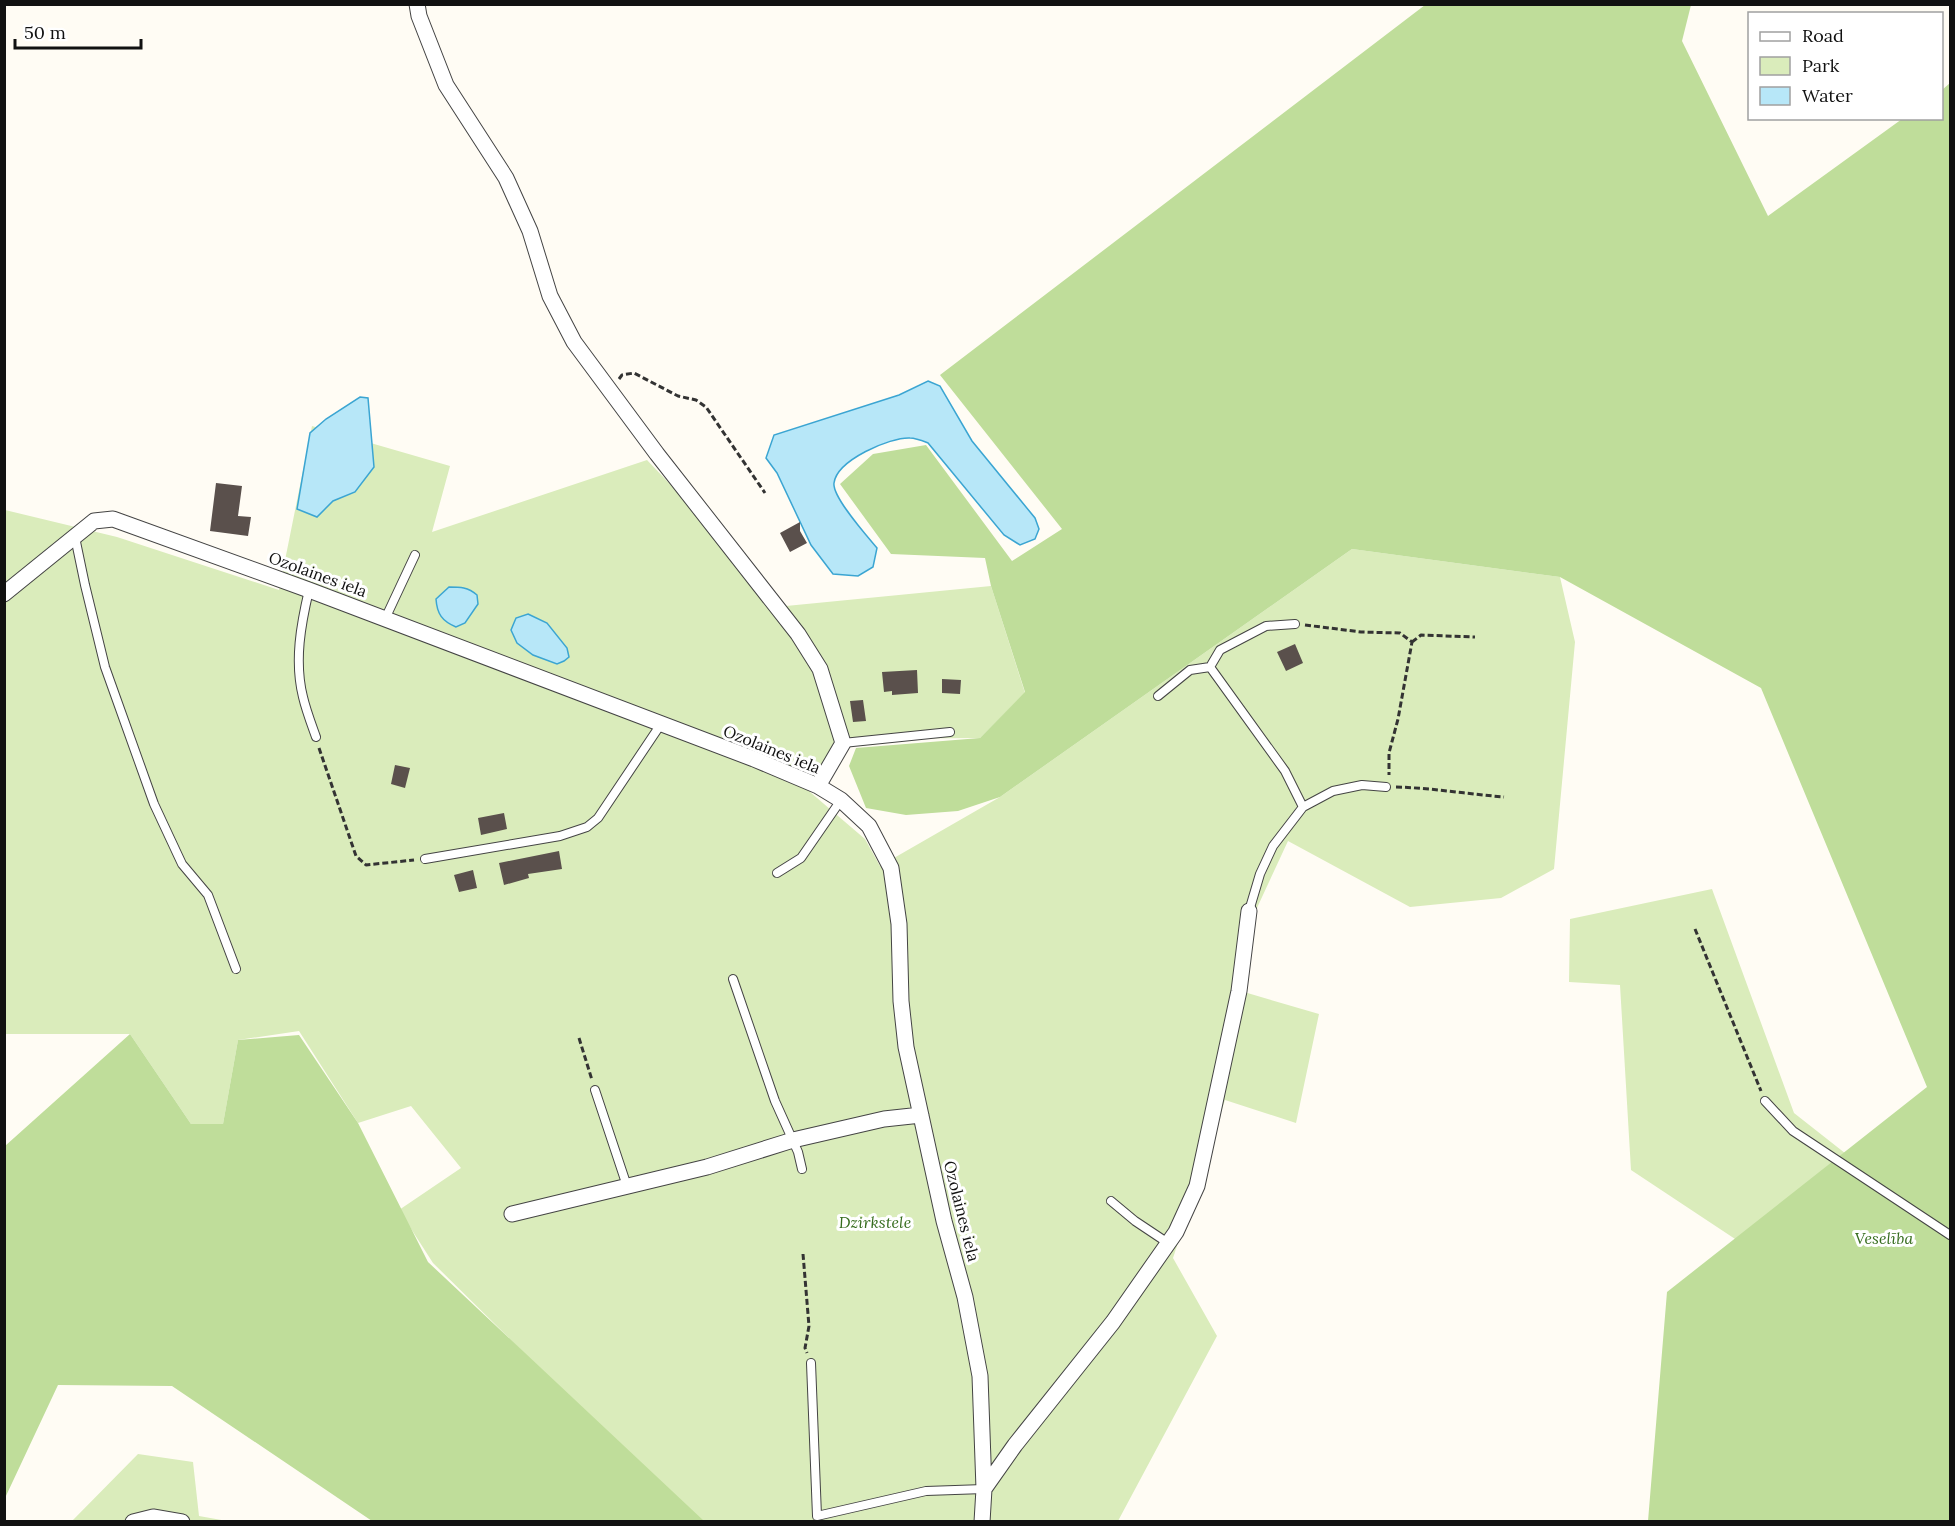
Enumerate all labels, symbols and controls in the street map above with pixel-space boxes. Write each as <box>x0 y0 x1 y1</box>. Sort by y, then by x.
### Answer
scale bar <box>15 12 141 50</box>
legend <box>1748 12 1943 120</box>
text: 50 m <box>24 21 66 44</box>
text: Road <box>1802 24 1844 47</box>
text: Park <box>1802 54 1840 77</box>
text: Water <box>1802 84 1853 107</box>
street label: Ozolaines iela <box>266 547 370 601</box>
street label: Ozolaines iela <box>720 720 824 778</box>
street label: Ozolaines iela <box>940 1159 984 1263</box>
park label: Dzirkstele <box>839 1212 912 1232</box>
park label: Veselība <box>1855 1228 1913 1248</box>

